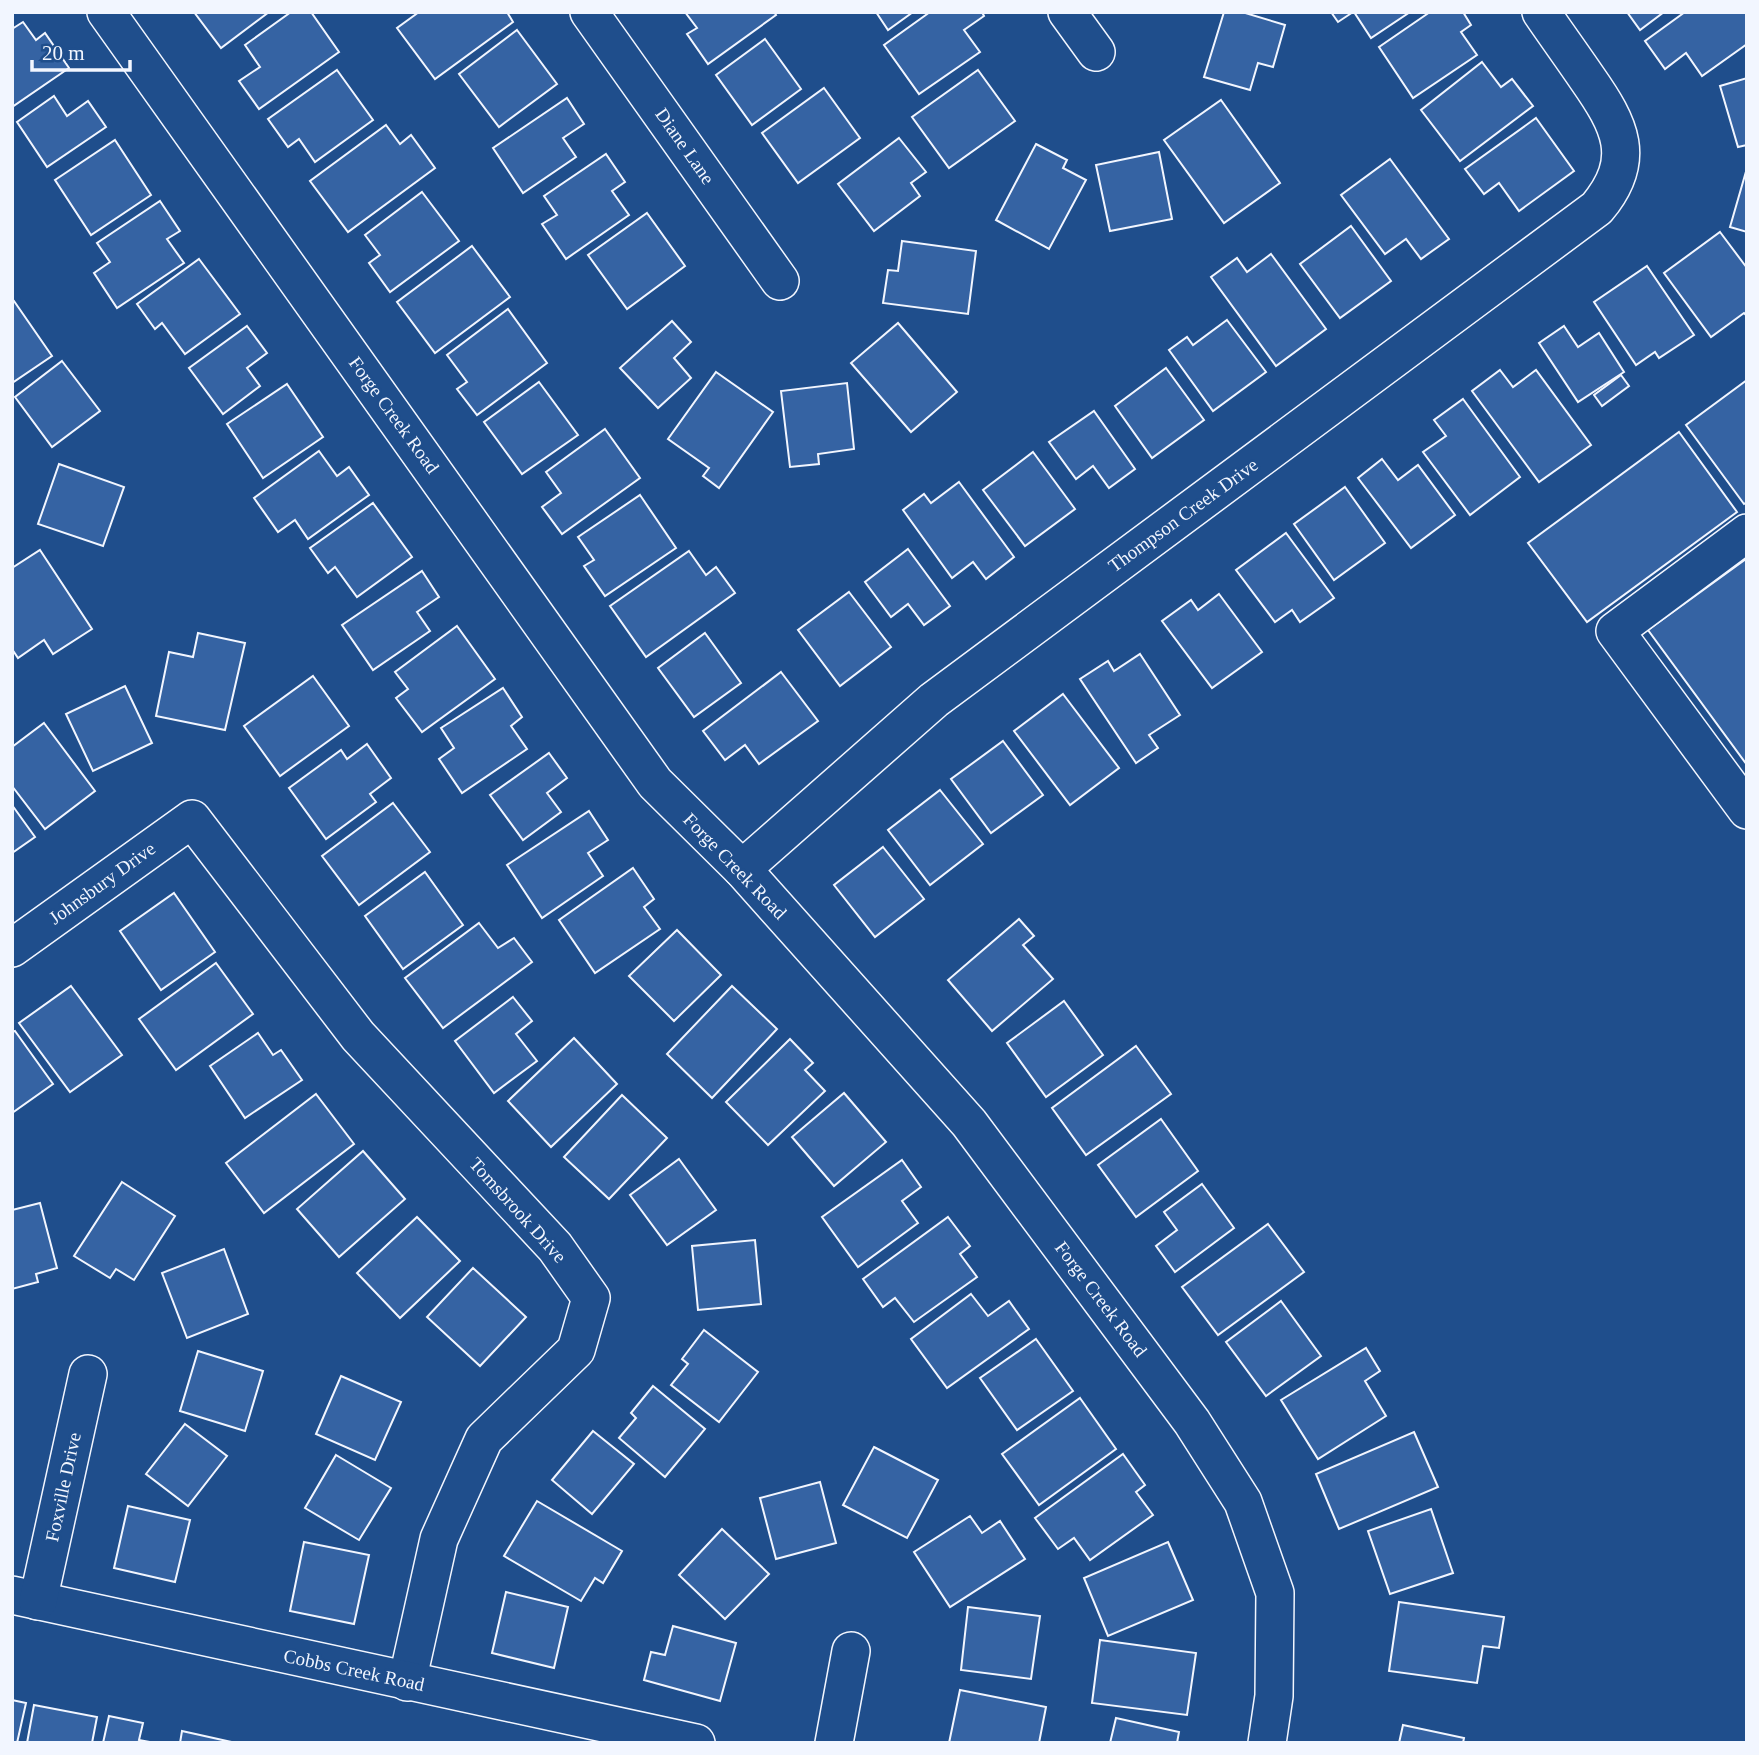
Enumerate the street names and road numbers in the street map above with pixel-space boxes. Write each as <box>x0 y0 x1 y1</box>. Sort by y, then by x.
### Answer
street label: Diane Lane <box>651 104 719 188</box>
street label: Forge Creek Road <box>345 353 444 478</box>
street label: Thompson Creek Drive <box>1104 454 1262 576</box>
street label: Forge Creek Road <box>679 809 791 924</box>
street label: Johnsbury Drive <box>45 837 159 929</box>
street label: Tomsbrook Drive <box>465 1153 571 1267</box>
street label: Forge Creek Road <box>1051 1237 1151 1361</box>
street label: Foxville Drive <box>41 1430 85 1544</box>
street label: Cobbs Creek Road <box>282 1645 427 1695</box>

